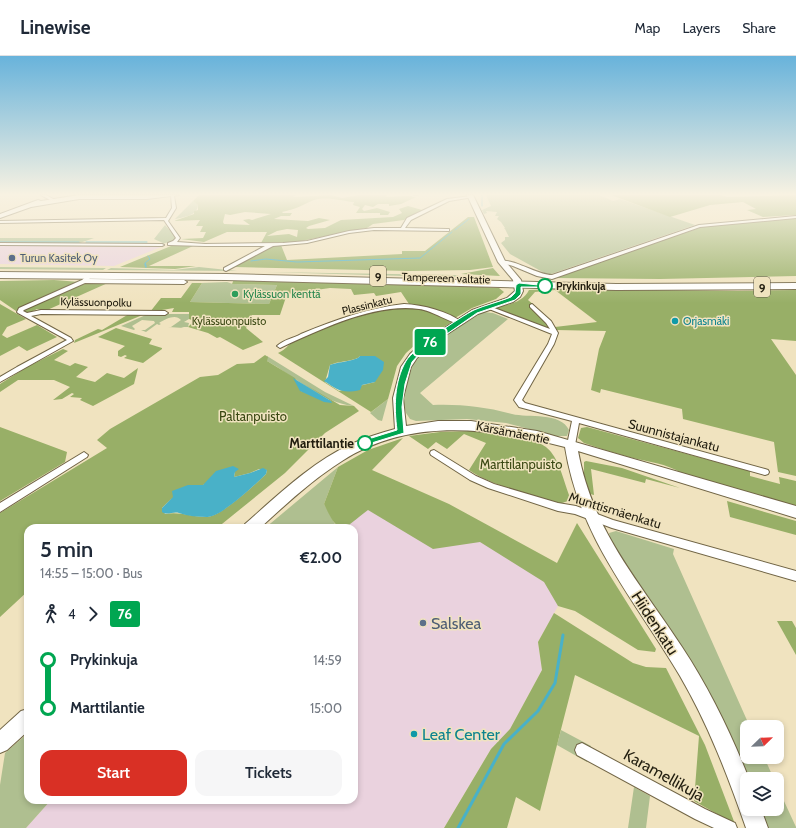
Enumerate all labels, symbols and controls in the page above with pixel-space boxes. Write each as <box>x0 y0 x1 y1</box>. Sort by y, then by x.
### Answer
text: Linewise <box>20 16 91 39</box>
text: Map <box>635 19 660 37</box>
text: Layers <box>682 19 720 37</box>
text: Share <box>742 19 776 37</box>
place label: Turun Kasitek Oy <box>20 251 98 265</box>
marker: Turun Kasitek Oy <box>7 253 17 263</box>
road number: 9 <box>370 266 386 286</box>
street label: Tampereen valtatie <box>401 269 491 287</box>
road number: 9 <box>754 277 770 297</box>
marker: Prykinkuja <box>537 278 553 294</box>
place label: Prykinkuja <box>556 279 606 293</box>
place label: Kylässuon kenttä <box>243 287 321 301</box>
marker: Kylässuon kenttä <box>230 289 240 299</box>
street label: Plassinkatu <box>340 292 394 318</box>
street label: Kylässuonpolku <box>60 294 132 310</box>
park label: Kylässuonpuisto <box>192 314 266 328</box>
place label: Orjasmäki <box>683 314 729 328</box>
marker: Orjasmäki <box>670 316 680 326</box>
line badge: 76 <box>412 329 448 355</box>
text: 76 <box>423 333 437 351</box>
park label: Paltanpuisto <box>219 408 287 424</box>
street label: Suunnistajankatu <box>626 415 722 456</box>
street label: Kärsämäentie <box>475 417 551 447</box>
place label: Marttilantie <box>289 435 354 451</box>
marker: Marttilantie <box>357 435 373 451</box>
park label: Marttilanpuisto <box>480 456 562 472</box>
street label: Munttismäenkatu <box>567 488 663 532</box>
text: 5 min <box>40 536 93 563</box>
text: €2.00 <box>300 549 342 567</box>
text: 14:55 – 15:00 · Bus <box>40 565 142 581</box>
street label: Hiidenkatu <box>627 587 683 659</box>
icon: walk <box>40 603 62 625</box>
icon: forward <box>82 603 104 625</box>
text: 76 <box>118 605 132 623</box>
text: 4 <box>68 606 76 622</box>
place label: Salskea <box>431 614 481 633</box>
marker: Salskea <box>418 618 428 628</box>
text: Prykinkuja <box>70 651 138 669</box>
text: 14:59 <box>313 652 342 668</box>
text: Marttilantie <box>70 699 145 717</box>
text: 15:00 <box>310 700 342 716</box>
north arrow <box>740 720 784 764</box>
map controls <box>740 720 784 816</box>
place label: Leaf Center <box>422 725 501 744</box>
marker: Leaf Center <box>409 729 419 739</box>
street label: Karamellikuja <box>620 745 708 805</box>
button: Start <box>40 750 187 796</box>
button: Tickets <box>195 750 342 796</box>
button: layers <box>740 772 784 816</box>

